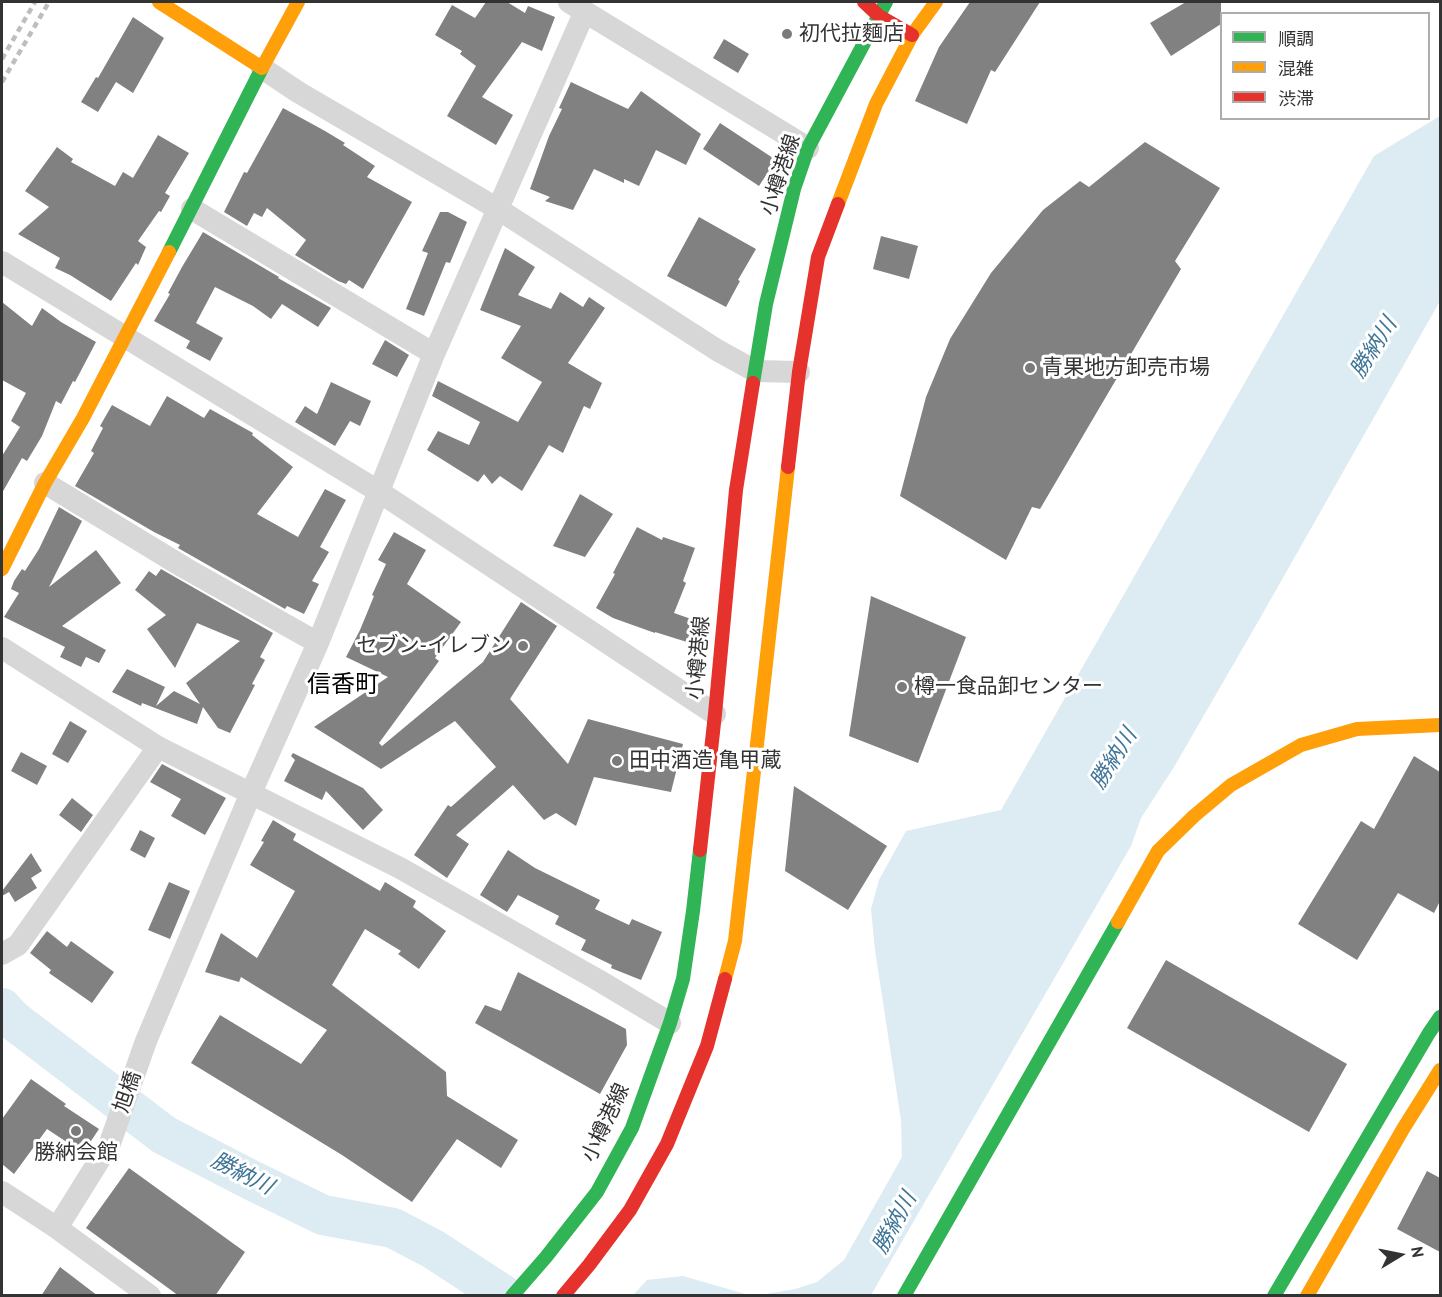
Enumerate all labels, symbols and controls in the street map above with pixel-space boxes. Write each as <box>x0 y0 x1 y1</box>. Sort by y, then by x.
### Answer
legend <box>1220 12 1430 120</box>
place label: 初代拉麵店 <box>799 21 904 47</box>
marker: 初代拉麵店 <box>780 27 794 41</box>
text: 順調 <box>1278 27 1314 50</box>
text: 混雑 <box>1278 57 1314 80</box>
text: 渋滞 <box>1278 87 1314 110</box>
street label: 小樽港線 <box>756 131 806 219</box>
water label: 勝納川 <box>1345 313 1403 383</box>
place label: 青果地方卸売市場 <box>1042 355 1210 381</box>
marker: 青果地方卸売市場 <box>1023 361 1037 375</box>
street label: 小樽港線 <box>683 615 715 701</box>
place label: セブン-イレブン <box>356 633 511 659</box>
marker: セブン-イレブン <box>516 639 530 653</box>
district label: 信香町 <box>307 671 379 699</box>
place label: 樽一食品卸センター <box>914 674 1103 700</box>
marker: 樽一食品卸センター <box>895 680 909 694</box>
water label: 勝納川 <box>1085 724 1143 794</box>
place label: 田中酒造 亀甲蔵 <box>629 748 782 774</box>
marker: 田中酒造 亀甲蔵 <box>610 754 624 768</box>
street label: 旭橋 <box>109 1068 147 1116</box>
street label: 小樽港線 <box>577 1080 635 1166</box>
marker: 勝納会館 <box>69 1124 83 1138</box>
place label: 勝納会館 <box>34 1140 118 1166</box>
water label: 勝納川 <box>207 1147 277 1201</box>
water label: 勝納川 <box>867 1188 923 1258</box>
north arrow <box>1370 1225 1430 1285</box>
text: N <box>1407 1245 1428 1259</box>

